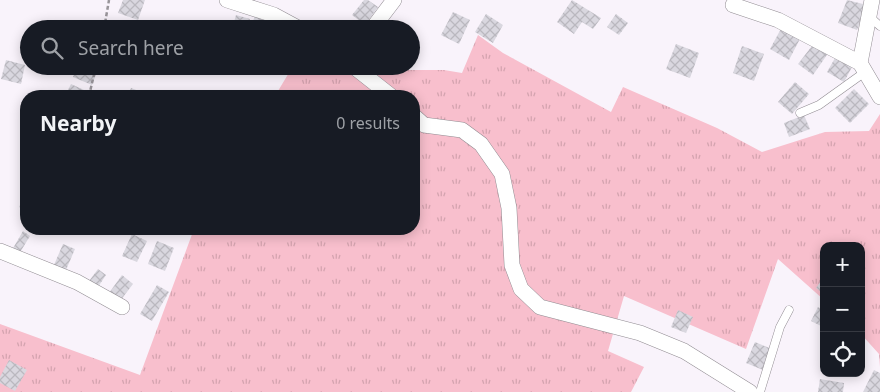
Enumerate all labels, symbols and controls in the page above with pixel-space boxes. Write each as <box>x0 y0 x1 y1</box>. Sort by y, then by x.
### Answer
search box <box>20 20 420 75</box>
icon: search <box>38 34 66 62</box>
text: Search here <box>78 35 184 61</box>
text: Nearby <box>40 109 116 137</box>
text: 0 results <box>336 112 400 134</box>
map controls <box>820 242 865 377</box>
button: + <box>820 242 865 287</box>
button: − <box>820 287 865 332</box>
button: locate <box>820 332 865 377</box>

